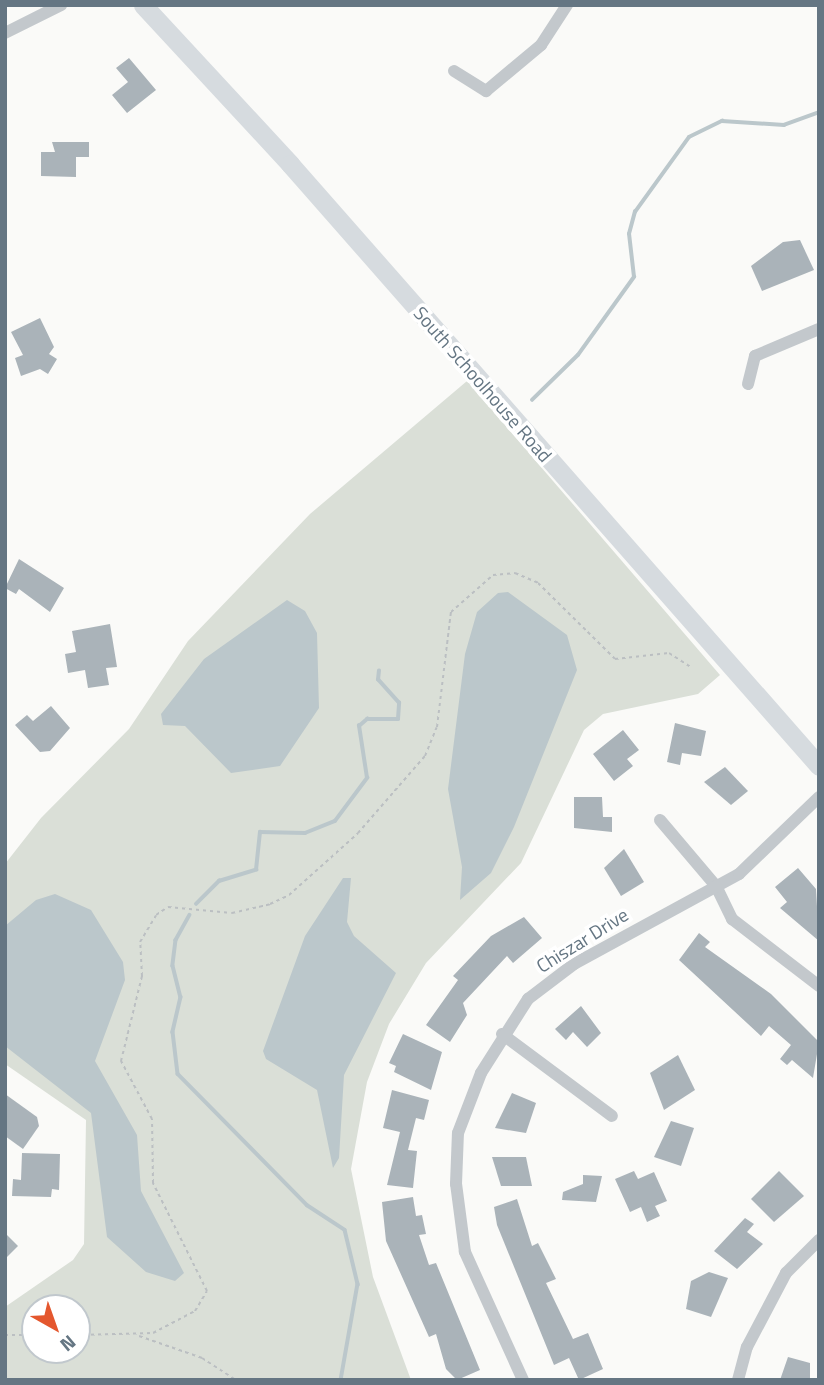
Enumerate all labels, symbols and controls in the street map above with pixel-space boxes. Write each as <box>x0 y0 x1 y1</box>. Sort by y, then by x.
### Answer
street label: South Schoolhouse Road <box>409 302 557 466</box>
street label: Chiszar Drive <box>532 903 632 977</box>
north arrow <box>21 1294 91 1364</box>
text: N <box>54 1329 83 1359</box>

